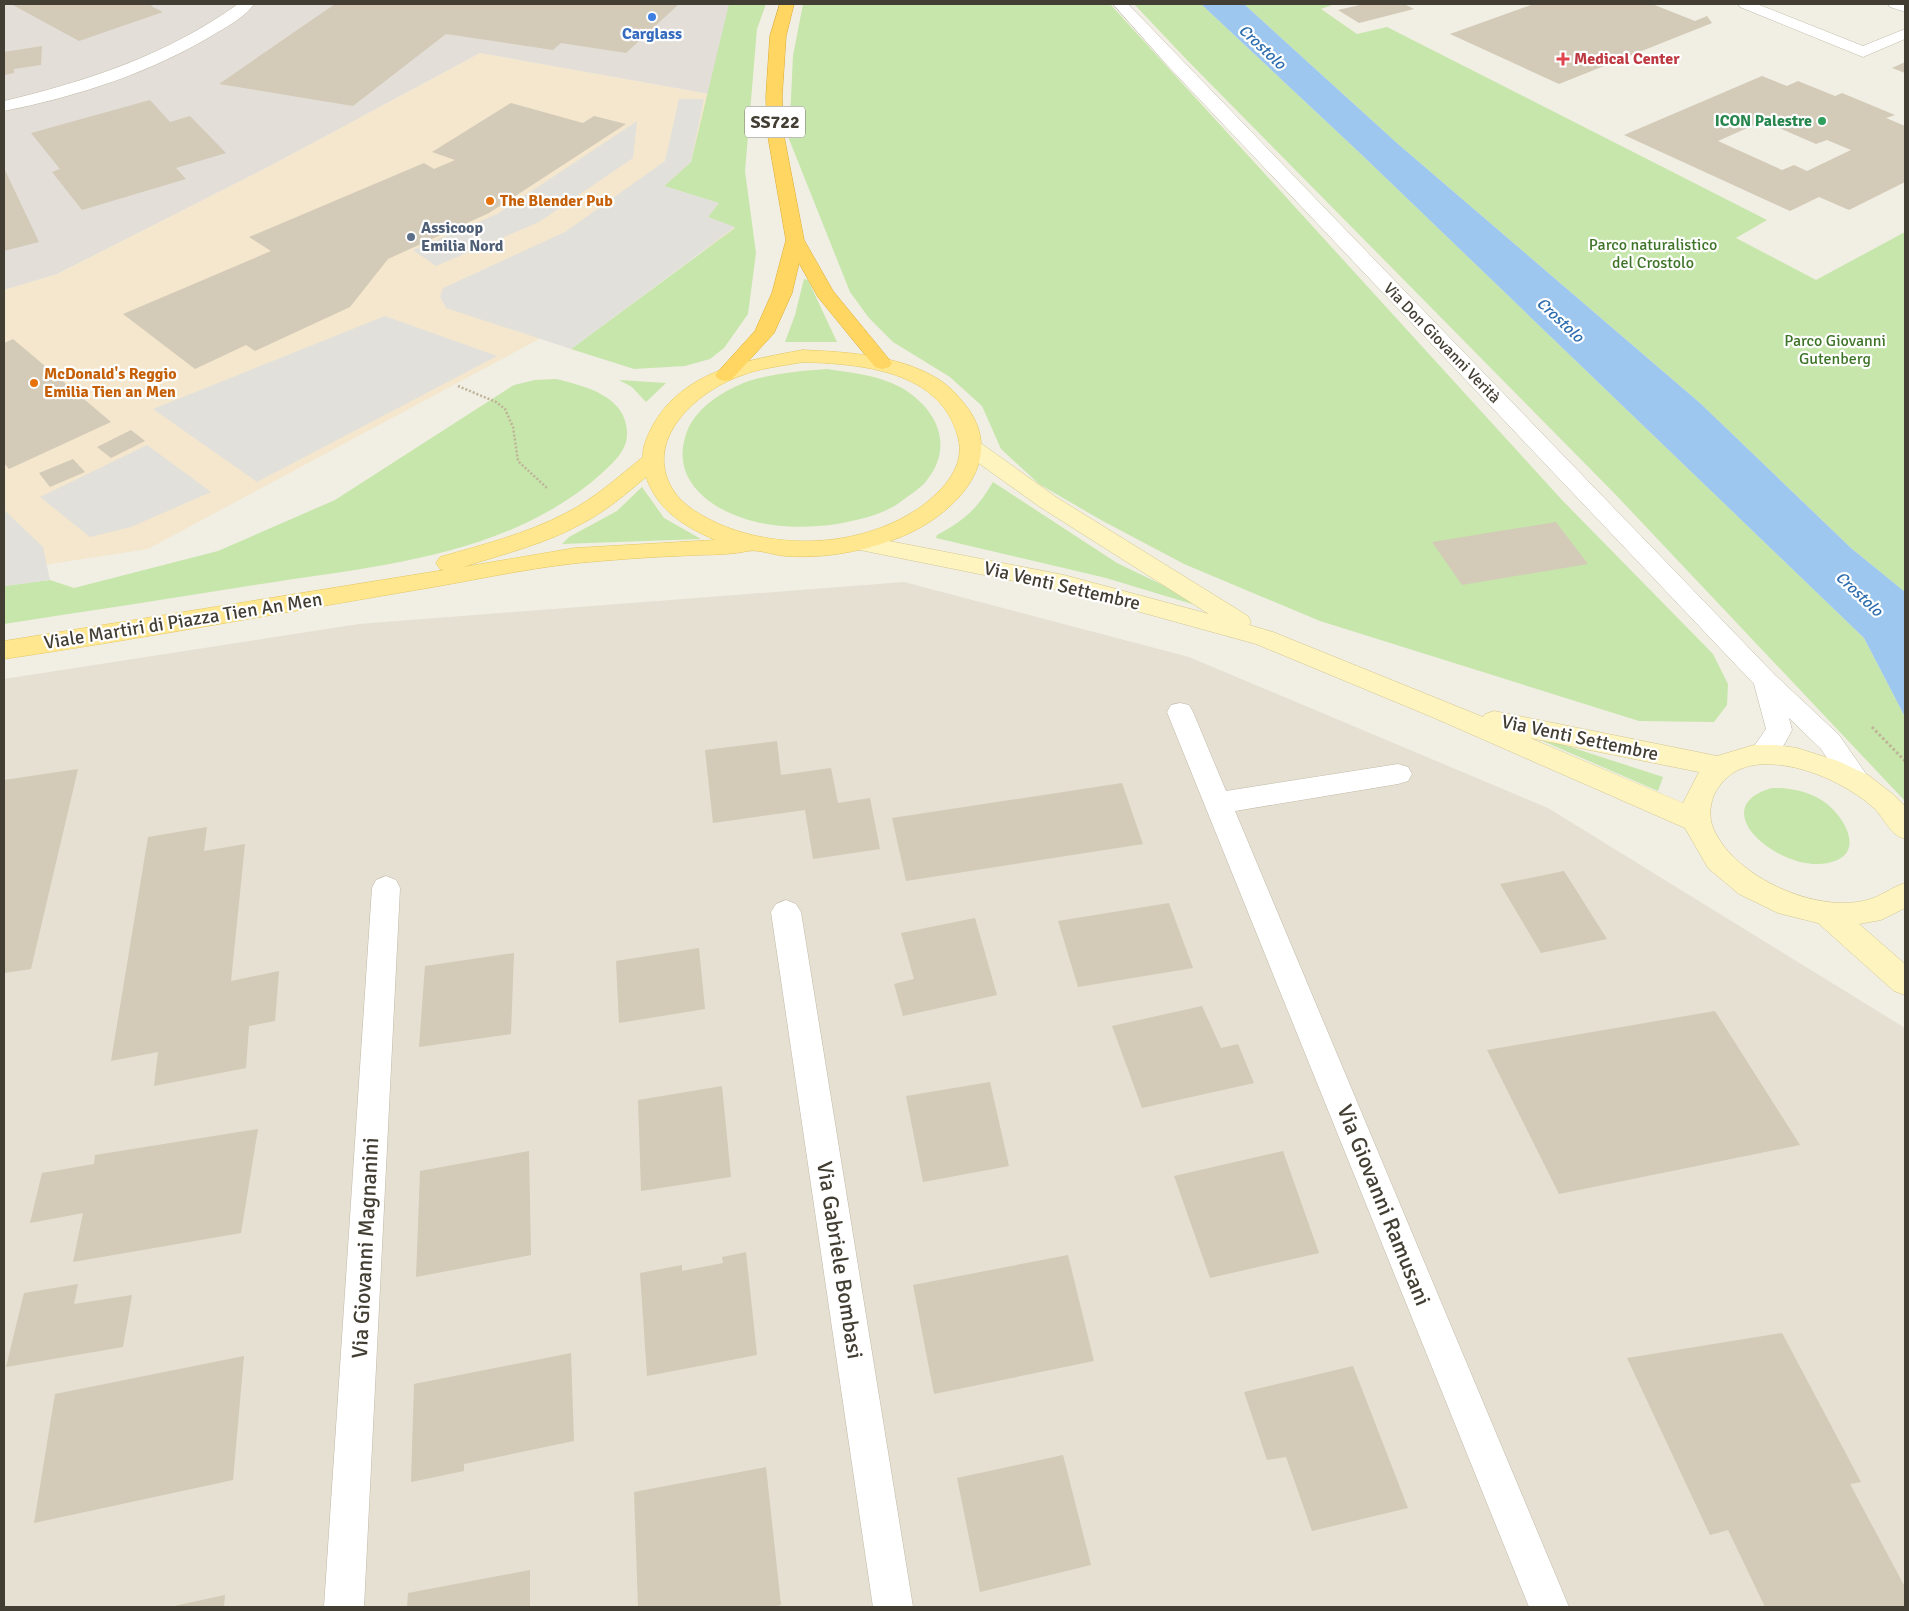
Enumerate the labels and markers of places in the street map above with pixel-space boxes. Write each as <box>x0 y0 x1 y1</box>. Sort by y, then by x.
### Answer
marker: Carglass <box>646 11 658 23</box>
place label: Carglass <box>622 24 682 44</box>
place label: Medical Center <box>1574 49 1680 69</box>
marker: Medical Center <box>1556 52 1570 66</box>
place label: ICON Palestre <box>1715 111 1812 131</box>
marker: ICON Palestre <box>1816 115 1828 127</box>
place label: The Blender Pub <box>500 191 613 211</box>
marker: The Blender Pub <box>484 195 496 207</box>
place label: Assicoop Emilia Nord <box>421 218 504 256</box>
marker: Assicoop Emilia Nord <box>405 231 417 243</box>
place label: McDonald's Reggio Emilia Tien an Men <box>44 364 177 402</box>
marker: McDonald's Reggio Emilia Tien an Men <box>28 377 40 389</box>

